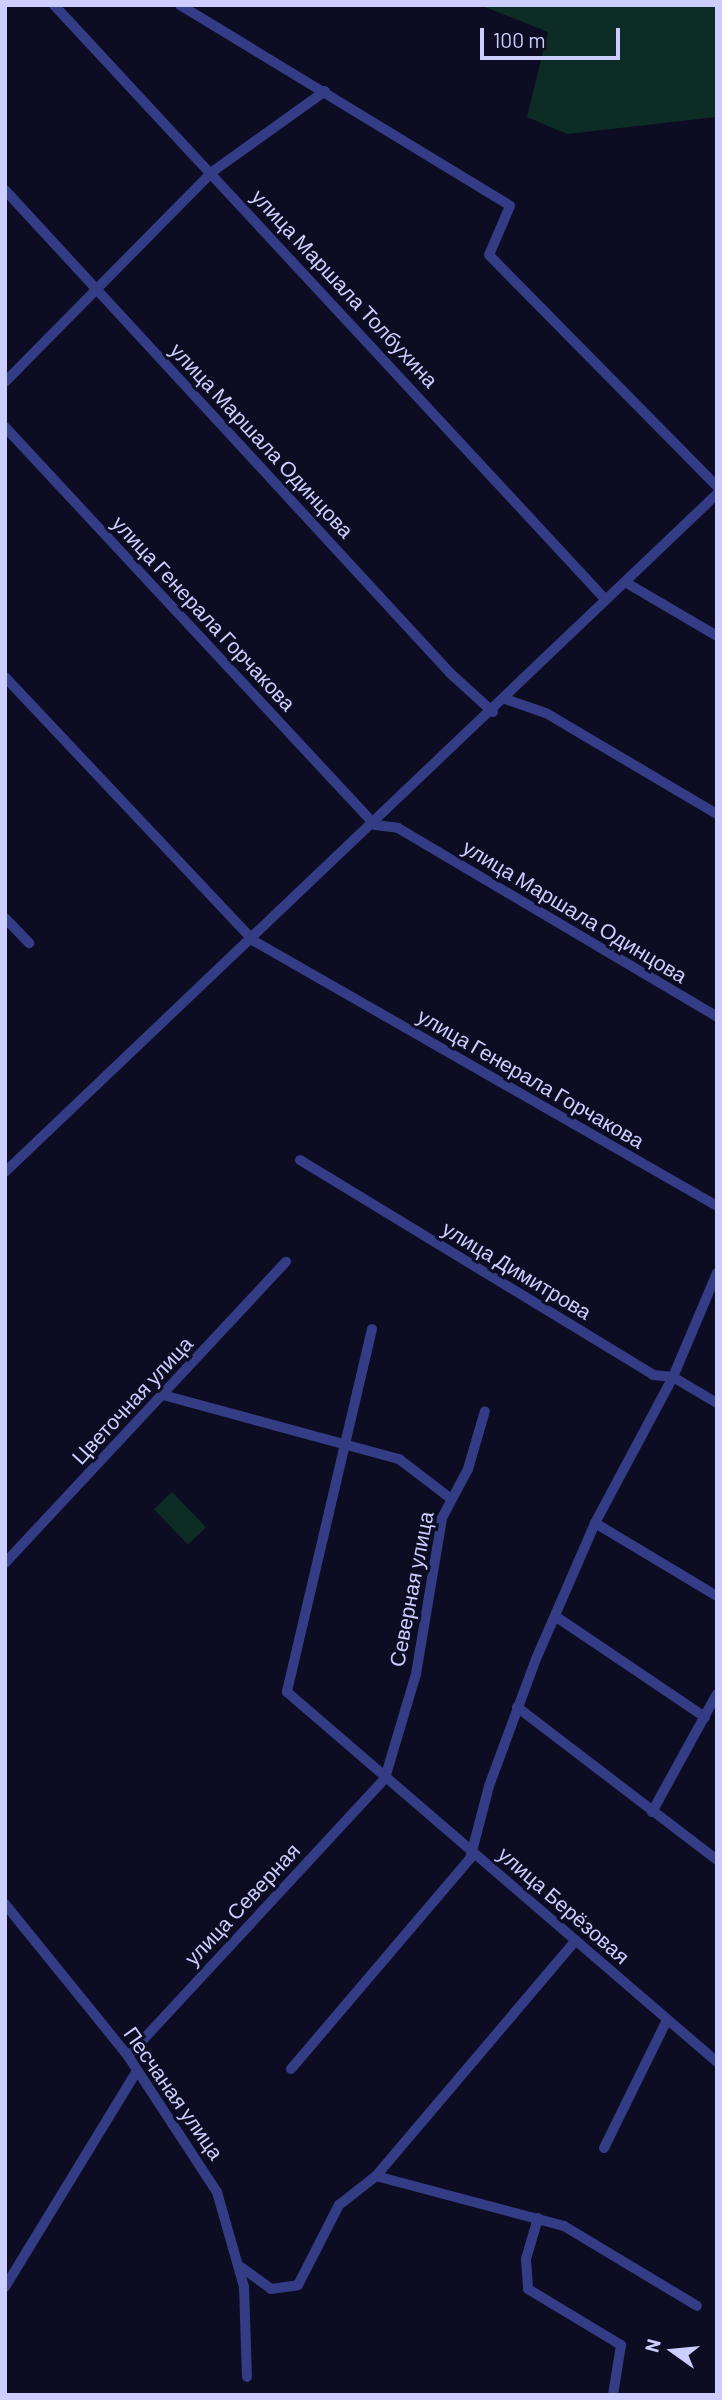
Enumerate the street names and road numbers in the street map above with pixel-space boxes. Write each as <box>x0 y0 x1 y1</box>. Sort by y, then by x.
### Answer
street label: улица Маршала Толбухина <box>246 184 444 392</box>
street label: улица Маршала Одинцова <box>165 337 359 543</box>
street label: улица Генерала Горчакова <box>107 510 301 716</box>
street label: улица Маршала Одинцова <box>458 834 692 988</box>
street label: улица Генерала Горчакова <box>413 1003 649 1153</box>
street label: улица Димитрова <box>438 1216 596 1324</box>
street label: Цветочная улица <box>66 1331 198 1469</box>
street label: Северная улица <box>384 1509 438 1669</box>
street label: улица Северная <box>179 1838 305 1970</box>
street label: улица Берёзовая <box>493 1841 635 1969</box>
street label: Песчаная улица <box>119 2022 229 2164</box>

